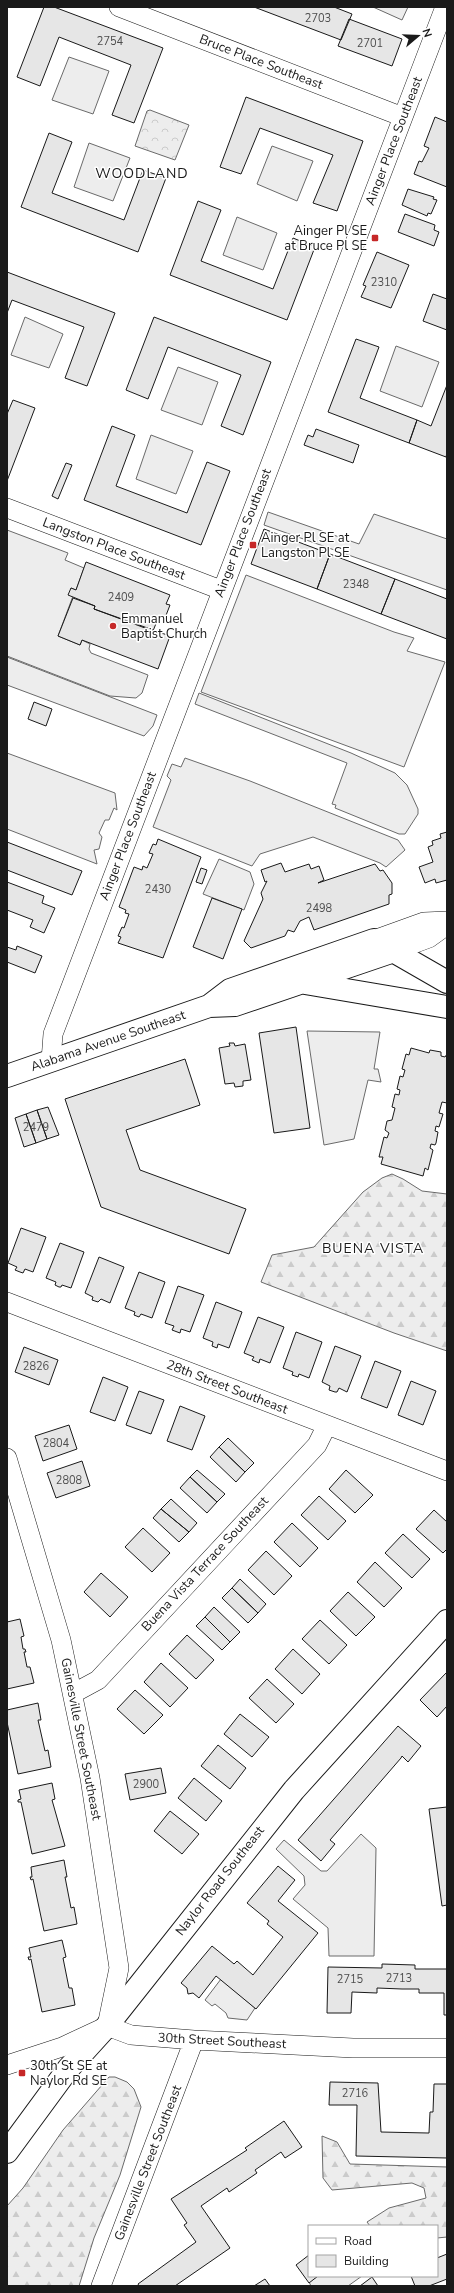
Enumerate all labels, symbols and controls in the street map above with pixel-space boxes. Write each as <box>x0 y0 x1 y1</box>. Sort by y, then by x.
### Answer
house number: 2703 <box>305 11 331 26</box>
north arrow <box>398 16 438 56</box>
text: N <box>419 27 435 39</box>
street label: Bruce Place Southeast <box>197 30 326 94</box>
house number: 2754 <box>97 34 124 49</box>
house number: 2701 <box>357 36 383 51</box>
street label: Ainger Place Southeast <box>361 74 427 208</box>
district label: WOODLAND <box>95 164 189 183</box>
place label: Ainger Pl SE at Bruce Pl SE <box>284 222 367 255</box>
marker: Ainger Pl SE at Bruce Pl SE <box>370 233 380 243</box>
house number: 2310 <box>371 275 398 290</box>
street label: Ainger Place Southeast <box>210 466 276 600</box>
street label: Langston Place Southeast <box>40 513 188 585</box>
place label: Ainger Pl SE at Langston Pl SE <box>261 529 350 562</box>
marker: Ainger Pl SE at Langston Pl SE <box>248 540 258 550</box>
house number: 2348 <box>343 577 370 592</box>
house number: 2409 <box>108 590 134 605</box>
place label: Emmanuel Baptist Church <box>121 610 207 643</box>
marker: Emmanuel Baptist Church <box>108 621 118 631</box>
street label: Ainger Place Southeast <box>95 769 161 903</box>
house number: 2430 <box>145 882 172 897</box>
house number: 2498 <box>306 901 333 916</box>
street label: Alabama Avenue Southeast <box>28 1006 188 1076</box>
house number: 2479 <box>23 1120 49 1135</box>
district label: BUENA VISTA <box>322 1239 424 1258</box>
street label: 28th Street Southeast <box>164 1356 291 1419</box>
house number: 2826 <box>23 1359 50 1374</box>
house number: 2804 <box>43 1436 70 1451</box>
house number: 2808 <box>56 1473 83 1488</box>
street label: Buena Vista Terrace Southeast <box>138 1492 273 1635</box>
street label: Gainesville Street Southeast <box>56 1656 106 1822</box>
house number: 2900 <box>133 1777 160 1792</box>
street label: Naylor Road Southeast <box>171 1822 269 1940</box>
house number: 2713 <box>386 1971 412 1986</box>
house number: 2715 <box>337 1972 364 1987</box>
street label: 30th Street Southeast <box>157 2029 287 2053</box>
place label: 30th St SE at Naylor Rd SE <box>30 2057 108 2090</box>
marker: 30th St SE at Naylor Rd SE <box>17 2068 27 2078</box>
street label: Gainesville Street Southeast <box>110 2082 186 2243</box>
house number: 2716 <box>342 2086 369 2101</box>
legend <box>308 2225 438 2277</box>
text: Road <box>344 2233 372 2249</box>
text: Building <box>344 2253 389 2269</box>

